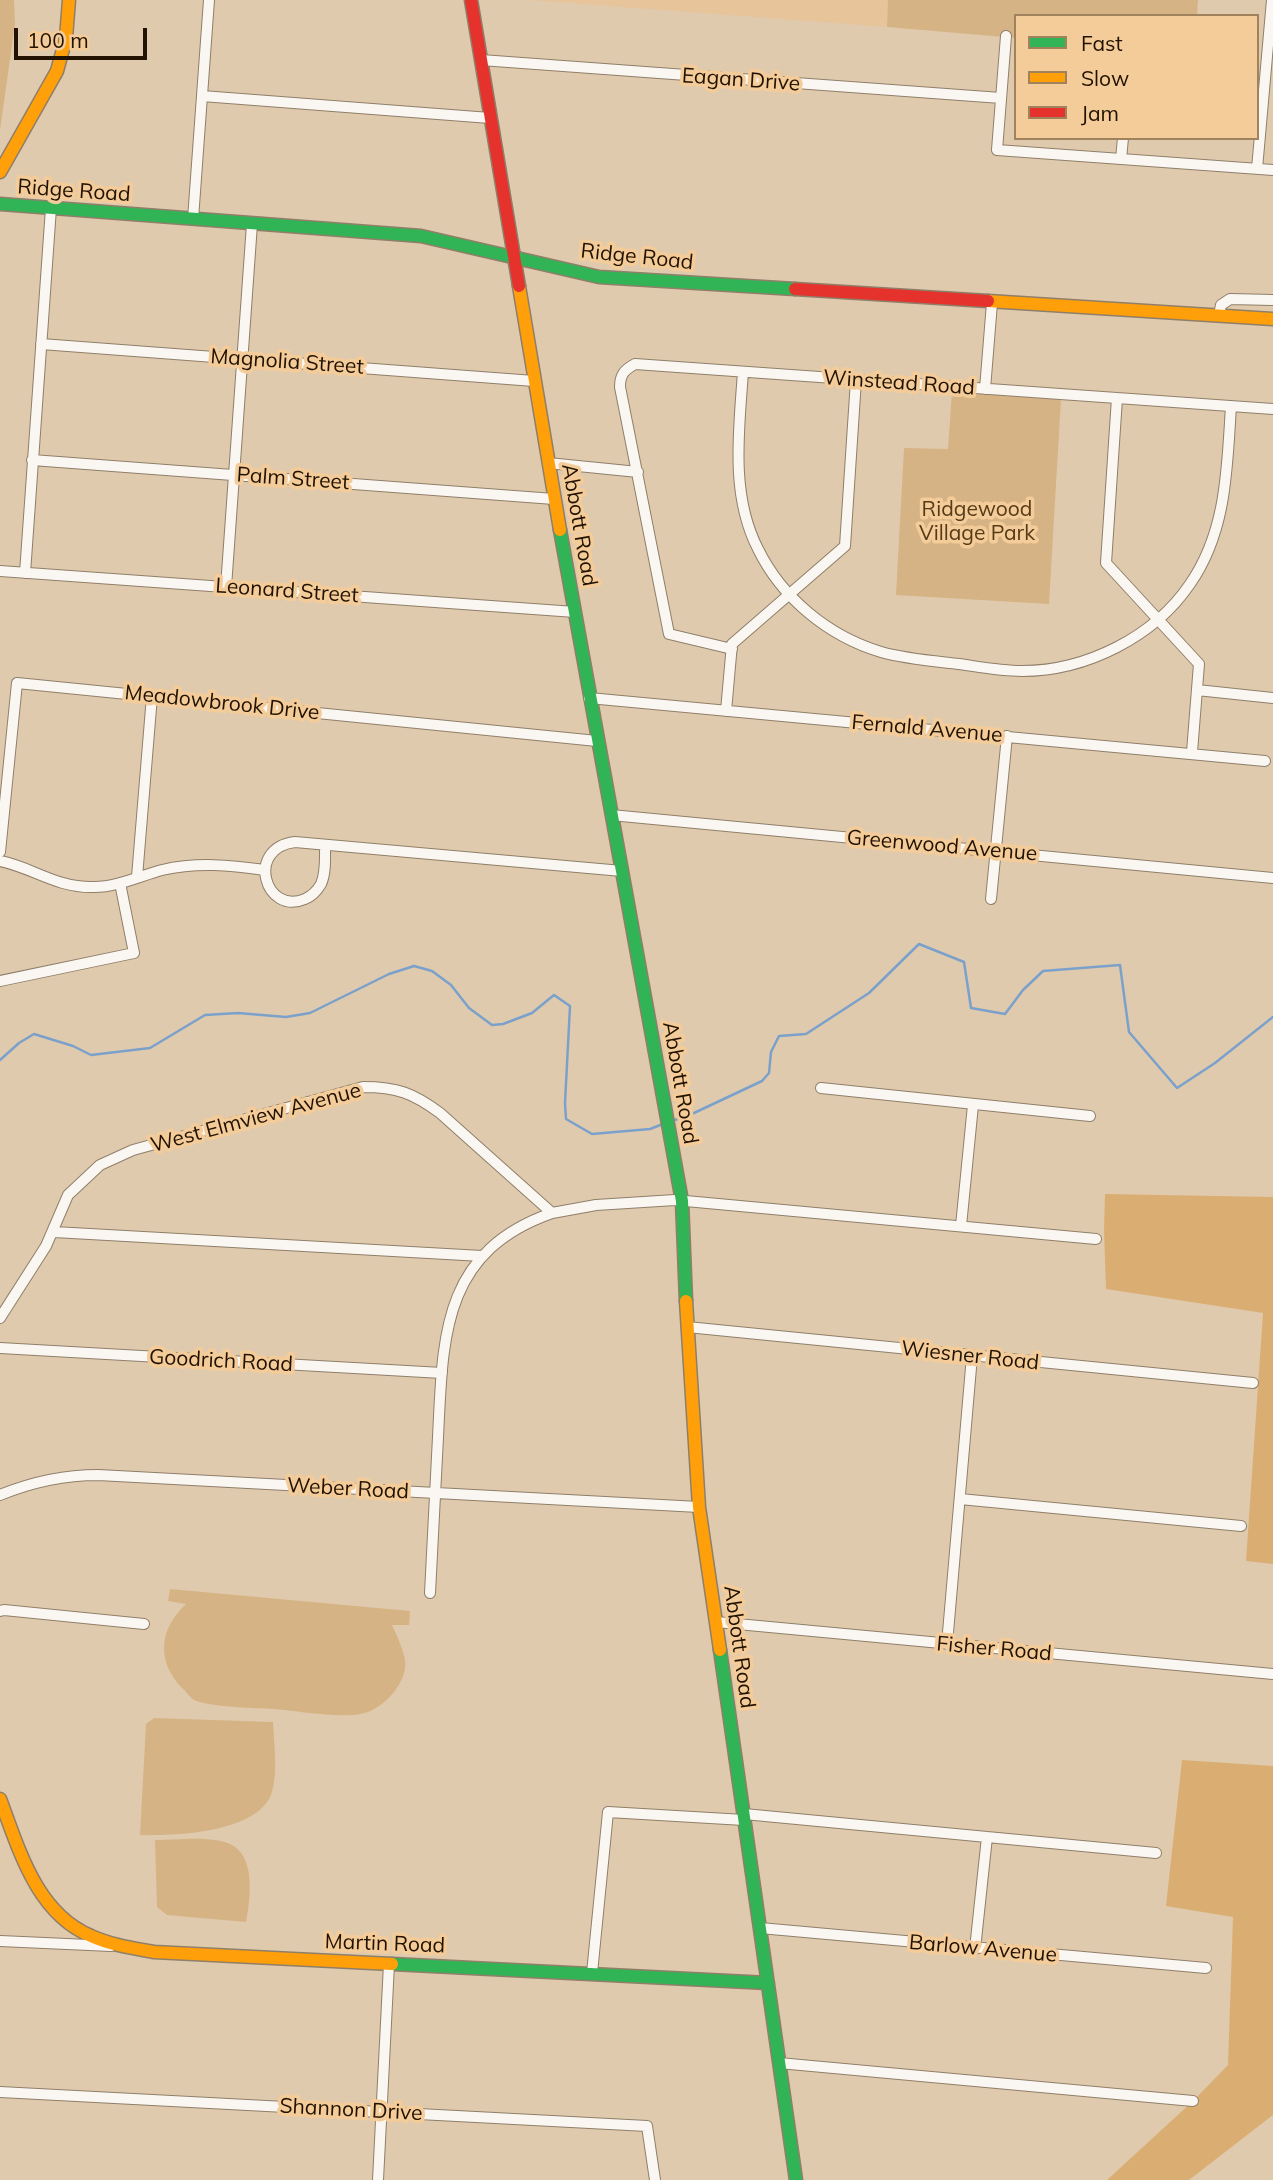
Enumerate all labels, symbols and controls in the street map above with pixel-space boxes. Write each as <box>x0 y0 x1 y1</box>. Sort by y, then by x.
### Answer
scale bar <box>18 14 150 58</box>
legend <box>1014 14 1259 140</box>
text: 100 m <box>27 27 89 53</box>
text: Fast <box>1081 30 1123 56</box>
street label: Eagan Drive <box>681 63 801 97</box>
text: Slow <box>1081 65 1129 91</box>
text: Jam <box>1081 100 1119 126</box>
street label: Ridge Road <box>17 174 131 208</box>
street label: Ridge Road <box>579 239 695 275</box>
street label: Magnolia Street <box>209 344 365 380</box>
street label: Winstead Road <box>822 365 976 401</box>
street label: Palm Street <box>236 462 350 496</box>
street label: Abbott Road <box>556 462 602 588</box>
park label: Ridgewood Village Park <box>919 497 1035 547</box>
street label: Leonard Street <box>215 573 359 609</box>
street label: Meadowbrook Drive <box>123 680 321 726</box>
street label: Fernald Avenue <box>850 710 1004 748</box>
street label: Greenwood Avenue <box>846 825 1038 867</box>
street label: Abbott Road <box>657 1020 703 1146</box>
street label: West Elmview Avenue <box>148 1078 364 1158</box>
street label: Wiesner Road <box>900 1336 1040 1376</box>
street label: Goodrich Road <box>148 1345 294 1377</box>
street label: Weber Road <box>286 1473 410 1505</box>
street label: Abbott Road <box>718 1584 760 1710</box>
street label: Fisher Road <box>935 1631 1053 1667</box>
street label: Martin Road <box>324 1929 446 1959</box>
street label: Barlow Avenue <box>908 1930 1058 1968</box>
street label: Shannon Drive <box>279 2094 423 2126</box>

